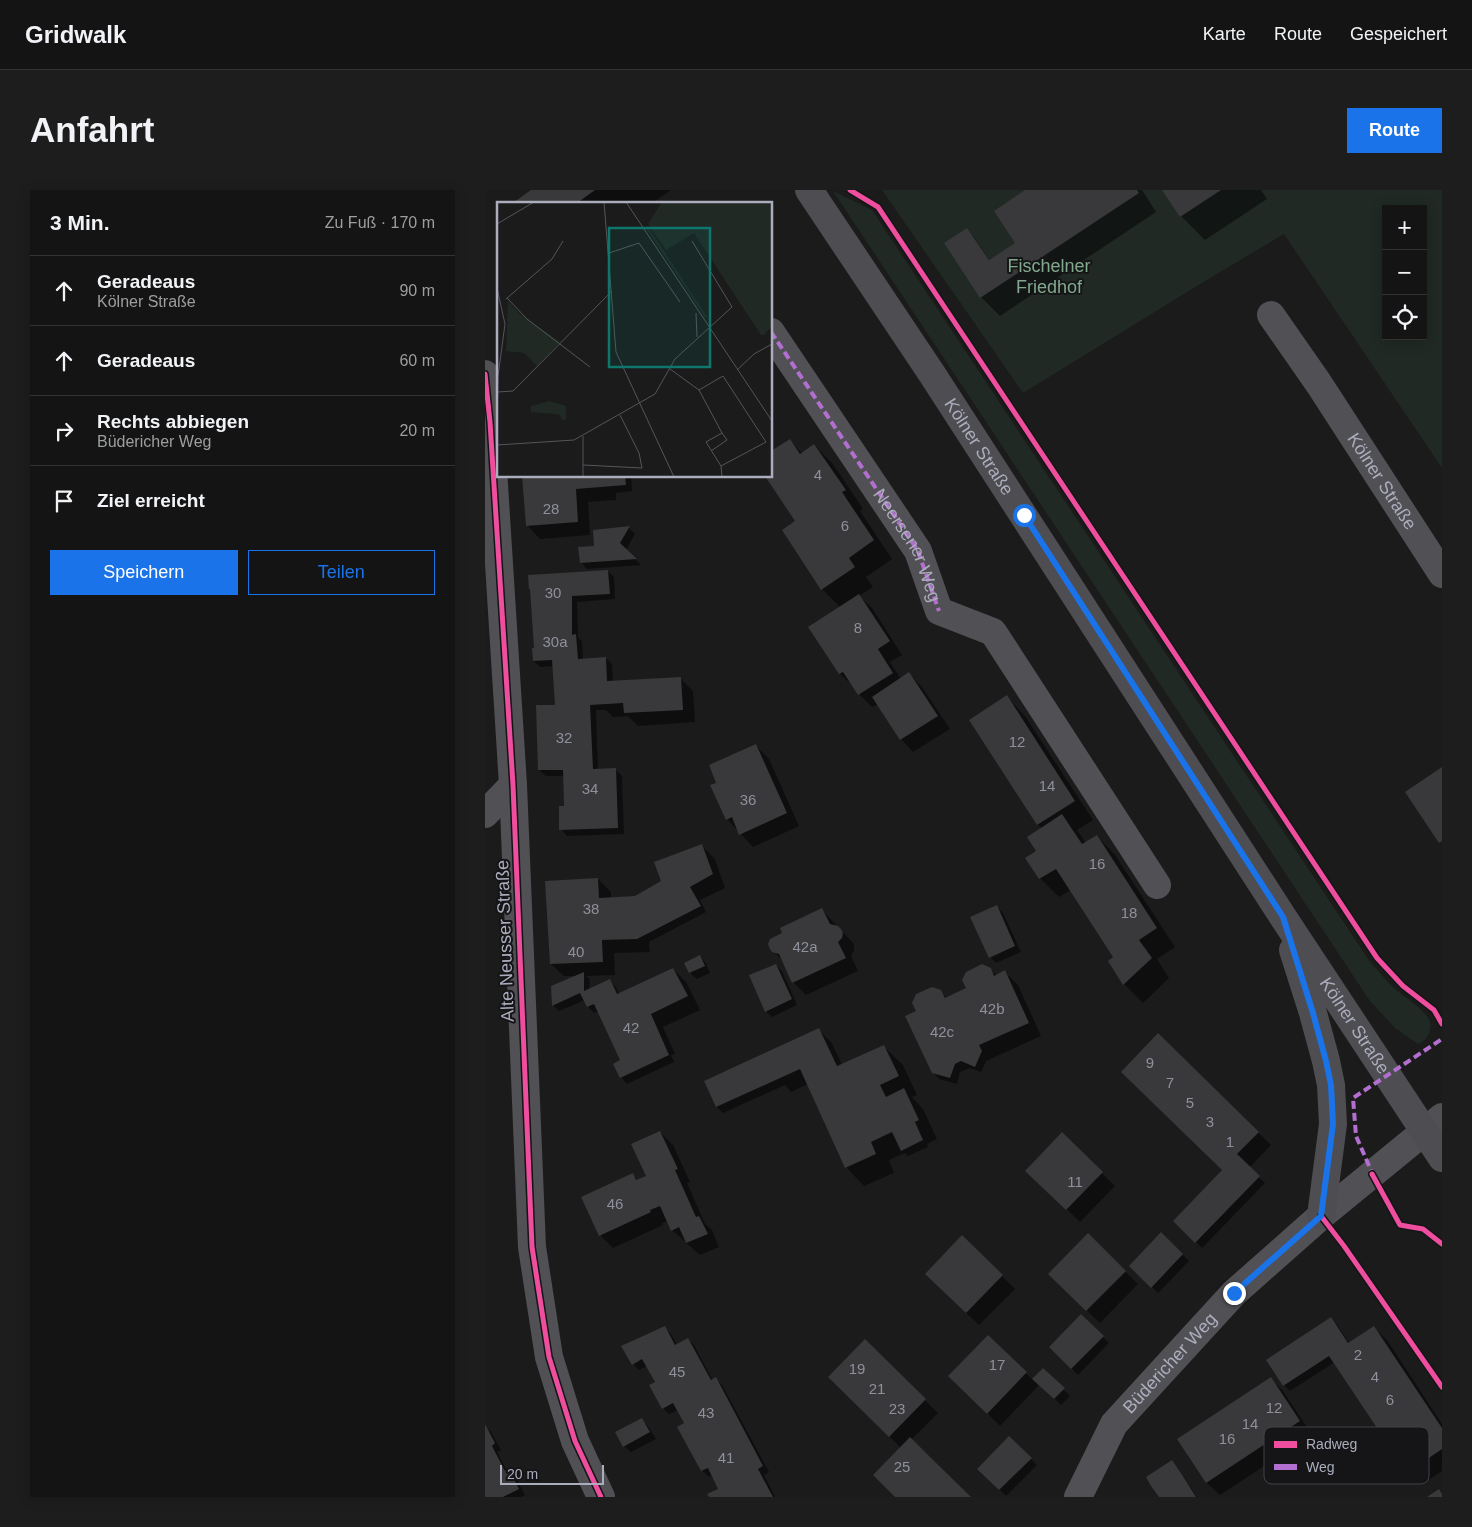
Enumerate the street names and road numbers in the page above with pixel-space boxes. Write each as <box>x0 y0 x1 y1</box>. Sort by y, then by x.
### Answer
street label: Kölner Straße <box>940 395 1018 499</box>
street label: Kölner Straße <box>1343 429 1421 533</box>
street label: Neersener Weg <box>869 485 945 604</box>
street label: Alte Neusser Straße <box>492 860 518 1022</box>
street label: Kölner Straße <box>1316 974 1394 1077</box>
street label: Büdericher Weg <box>1119 1309 1221 1417</box>

